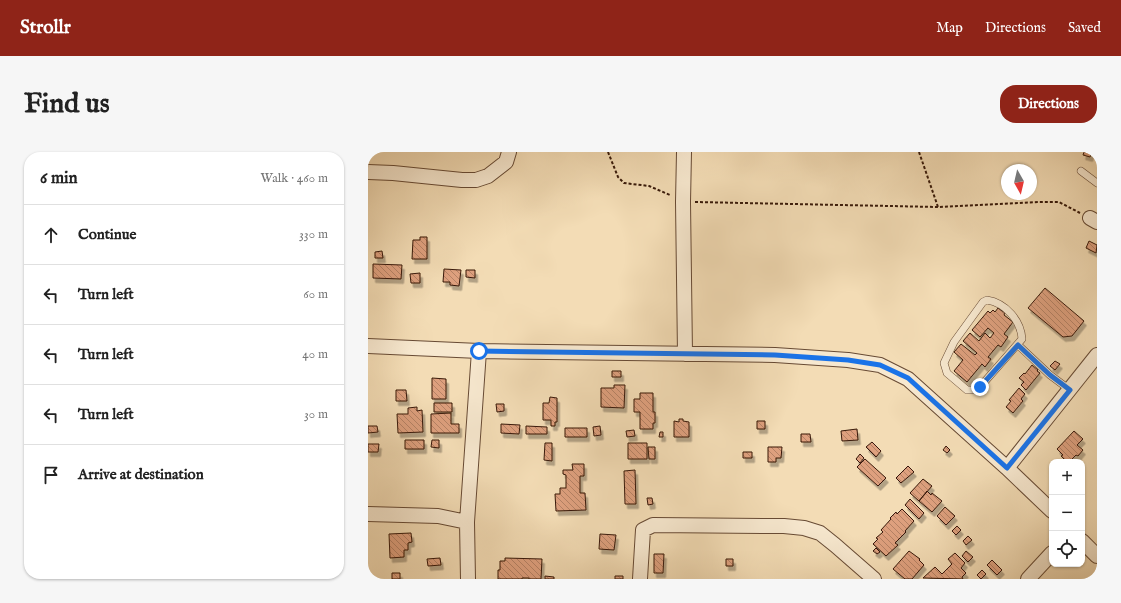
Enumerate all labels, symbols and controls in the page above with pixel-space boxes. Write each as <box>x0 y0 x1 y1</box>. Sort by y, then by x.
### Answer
text: Strollr <box>20 16 71 40</box>
text: Map <box>936 19 963 37</box>
text: Directions <box>985 19 1046 37</box>
text: Saved <box>1068 19 1101 37</box>
button: Directions <box>1000 85 1097 123</box>
text: Find us <box>24 87 110 122</box>
north arrow <box>1001 164 1037 200</box>
text: 6 min <box>40 168 78 189</box>
text: Walk · 460 m <box>261 170 328 187</box>
icon: ahead <box>40 224 62 246</box>
text: Continue <box>78 225 136 244</box>
text: 330 m <box>299 226 328 243</box>
icon: left <box>40 284 62 306</box>
text: Turn left <box>78 285 134 304</box>
text: 60 m <box>303 286 328 303</box>
route start <box>470 342 488 360</box>
icon: left <box>40 344 62 366</box>
text: Turn left <box>78 345 134 364</box>
text: 40 m <box>302 346 328 363</box>
route end <box>971 378 989 396</box>
icon: left <box>40 404 62 426</box>
text: Turn left <box>78 405 134 424</box>
text: 30 m <box>304 406 328 423</box>
map controls <box>1049 459 1085 567</box>
button: + <box>1049 459 1085 495</box>
icon: arrive <box>40 464 62 486</box>
text: Arrive at destination <box>78 465 204 484</box>
button: − <box>1049 495 1085 531</box>
button: locate <box>1049 531 1085 567</box>

